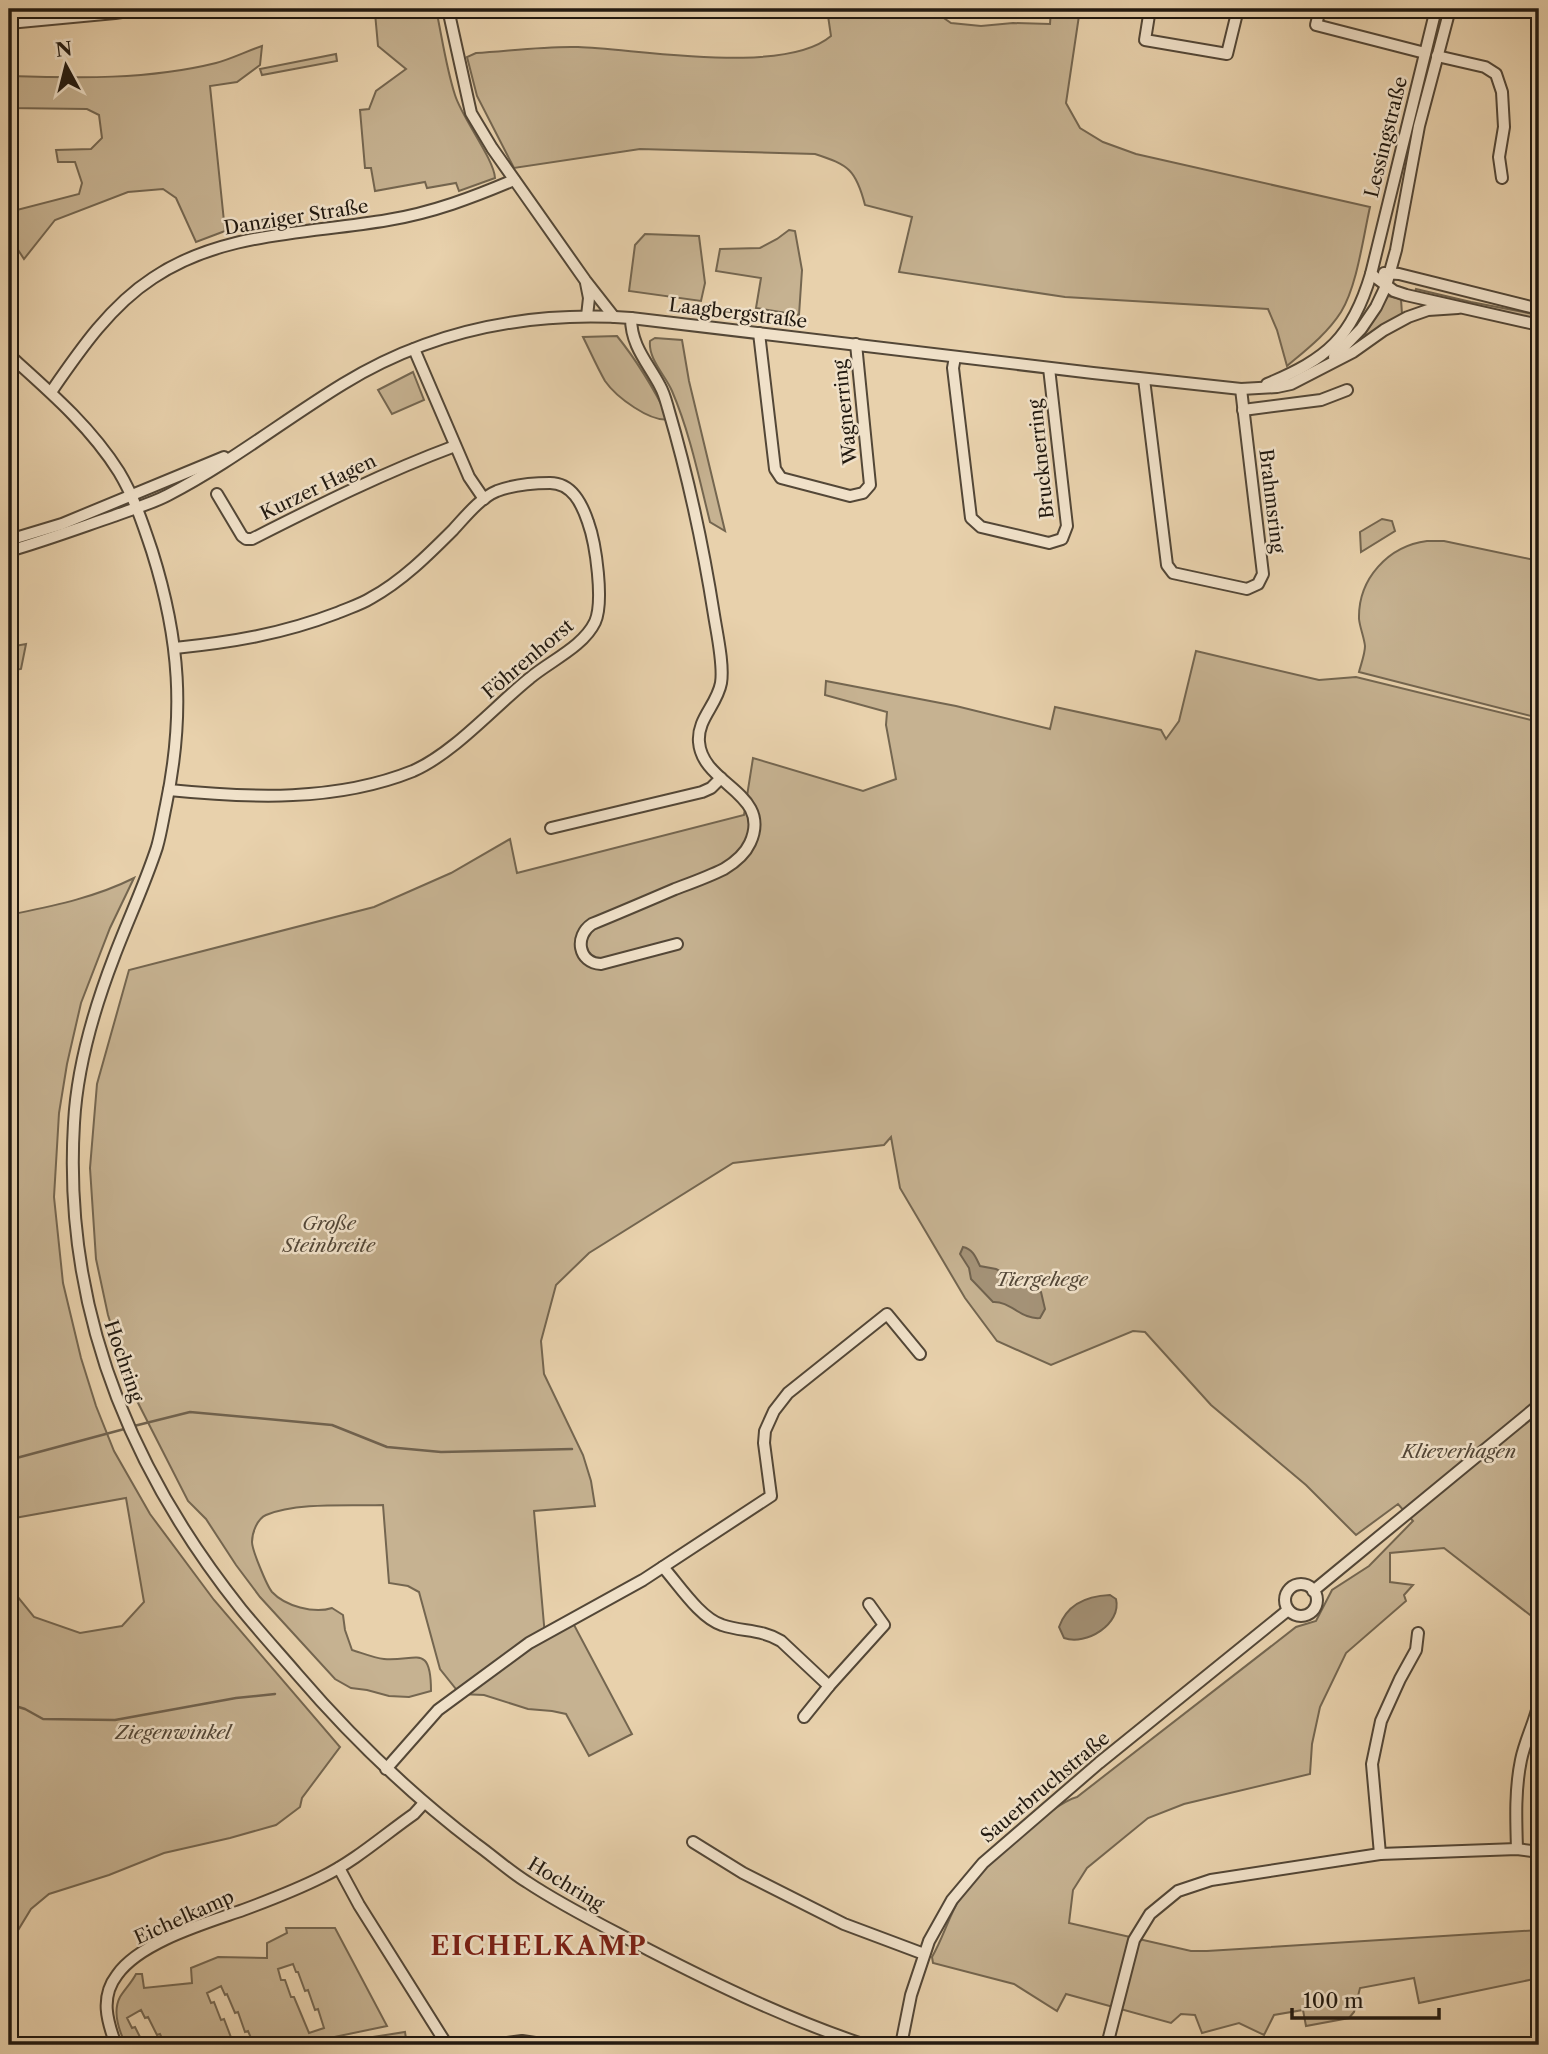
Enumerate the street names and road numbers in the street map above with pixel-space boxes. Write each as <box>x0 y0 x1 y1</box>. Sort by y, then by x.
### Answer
street label: Lessingstraße <box>1360 74 1412 200</box>
street label: Danziger Straße <box>222 194 370 240</box>
street label: Laagbergstraße <box>668 293 808 333</box>
street label: Wagnerring <box>828 357 862 467</box>
street label: Brucknerring <box>1023 397 1059 520</box>
street label: Brahmsring <box>1254 448 1290 555</box>
street label: Kurzer Hagen <box>256 449 380 525</box>
street label: Föhrenhorst <box>478 614 578 704</box>
street label: Hochring <box>99 1317 149 1406</box>
street label: Sauerbruchstraße <box>976 1726 1114 1848</box>
street label: Hochring <box>524 1852 609 1916</box>
street label: Eichelkamp <box>130 1885 238 1949</box>

